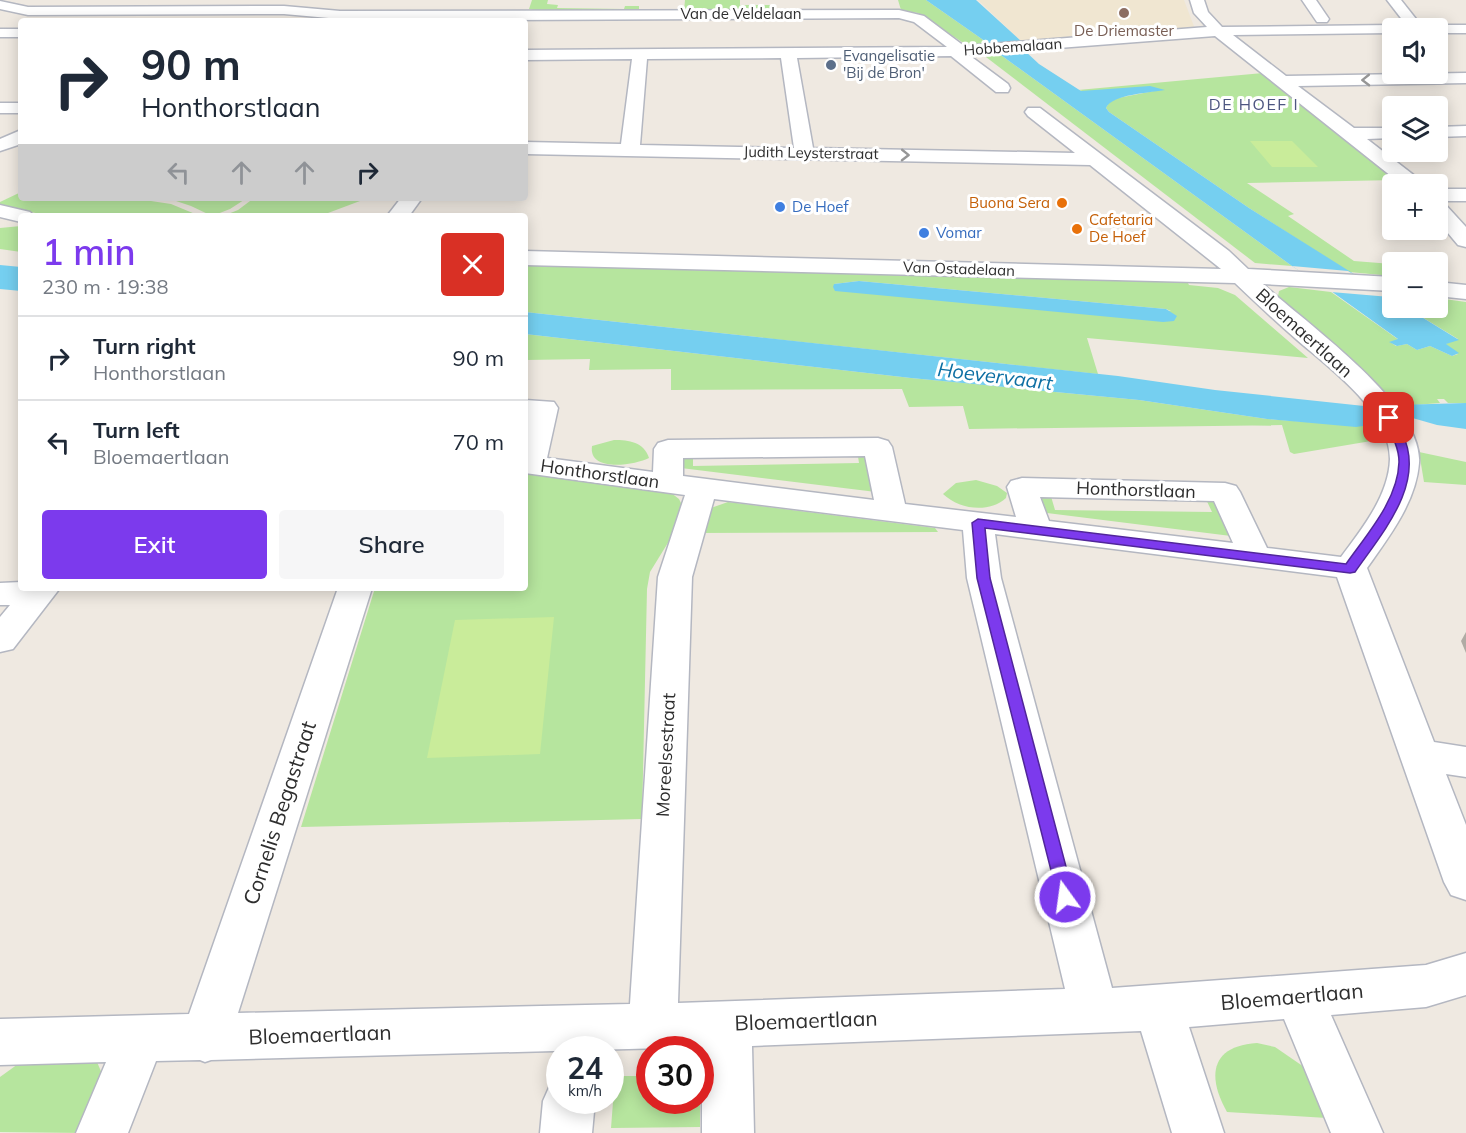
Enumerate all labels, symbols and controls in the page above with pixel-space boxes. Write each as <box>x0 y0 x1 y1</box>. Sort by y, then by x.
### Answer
street label: Van de Veldelaan <box>680 4 802 23</box>
marker: De Driemaster <box>1117 6 1131 20</box>
map controls <box>1382 18 1448 318</box>
button: sound <box>1382 18 1448 84</box>
place label: De Driemaster <box>1074 21 1175 40</box>
street label: Hobbemalaan <box>963 34 1063 59</box>
text: 90 m <box>141 38 241 91</box>
icon: right <box>42 42 120 120</box>
place label: Evangelisatie 'Bij de Bron' <box>843 46 935 82</box>
marker: Evangelisatie 'Bij de Bron' <box>824 58 838 72</box>
one-way arrow <box>1361 73 1370 86</box>
text: Honthorstlaan <box>141 90 321 124</box>
district label: DE HOEF I <box>1209 94 1299 114</box>
button: layers <box>1382 96 1448 162</box>
street label: Judith Leysterstraat <box>743 142 879 163</box>
one-way arrow <box>900 149 909 161</box>
icon: left <box>162 156 195 189</box>
icon: ahead <box>225 156 258 189</box>
icon: ahead <box>288 156 321 189</box>
icon: right <box>351 156 384 189</box>
button: + <box>1382 174 1448 240</box>
place label: Buona Sera <box>969 193 1050 212</box>
marker: Buona Sera <box>1055 196 1069 210</box>
place label: De Hoef <box>792 197 849 216</box>
marker: De Hoef <box>773 200 787 214</box>
place label: Cafetaria De Hoef <box>1089 210 1153 246</box>
marker: Cafetaria De Hoef <box>1070 222 1084 236</box>
place label: Vomar <box>936 223 982 242</box>
marker: Vomar <box>917 226 931 240</box>
text: 1 min <box>42 229 136 274</box>
button: close <box>441 233 504 296</box>
button: − <box>1382 252 1448 318</box>
street label: Van Ostadelaan <box>903 257 1015 280</box>
text: 230 m · 19:38 <box>42 274 168 299</box>
street label: Bloemaertlaan <box>1251 283 1358 382</box>
text: Turn right <box>93 332 196 360</box>
icon: right <box>42 342 75 375</box>
text: 90 m <box>453 344 504 372</box>
water label: Hoevervaart <box>936 356 1055 395</box>
text: Honthorstlaan <box>93 360 226 385</box>
pin <box>1363 392 1414 443</box>
icon: arrive <box>1372 401 1405 434</box>
text: Turn left <box>93 416 180 444</box>
icon: left <box>42 426 75 459</box>
text: 70 m <box>453 428 504 456</box>
text: Bloemaertlaan <box>93 444 229 469</box>
street label: Honthorstlaan <box>539 454 661 493</box>
street label: Honthorstlaan <box>1076 476 1196 503</box>
button: Exit <box>42 510 267 579</box>
button: Share <box>279 510 504 579</box>
street label: Moreelsestraat <box>651 692 680 818</box>
street label: Cornelis Begastraat <box>237 718 321 908</box>
position arrow <box>1033 865 1097 929</box>
street label: Bloemaertlaan <box>1219 977 1364 1015</box>
street label: Bloemaertlaan <box>734 1005 878 1035</box>
street label: Bloemaertlaan <box>248 1019 392 1049</box>
speed limit sign: 30 <box>636 1036 714 1114</box>
text: 24 <box>567 1049 603 1087</box>
text: km/h <box>568 1081 602 1100</box>

